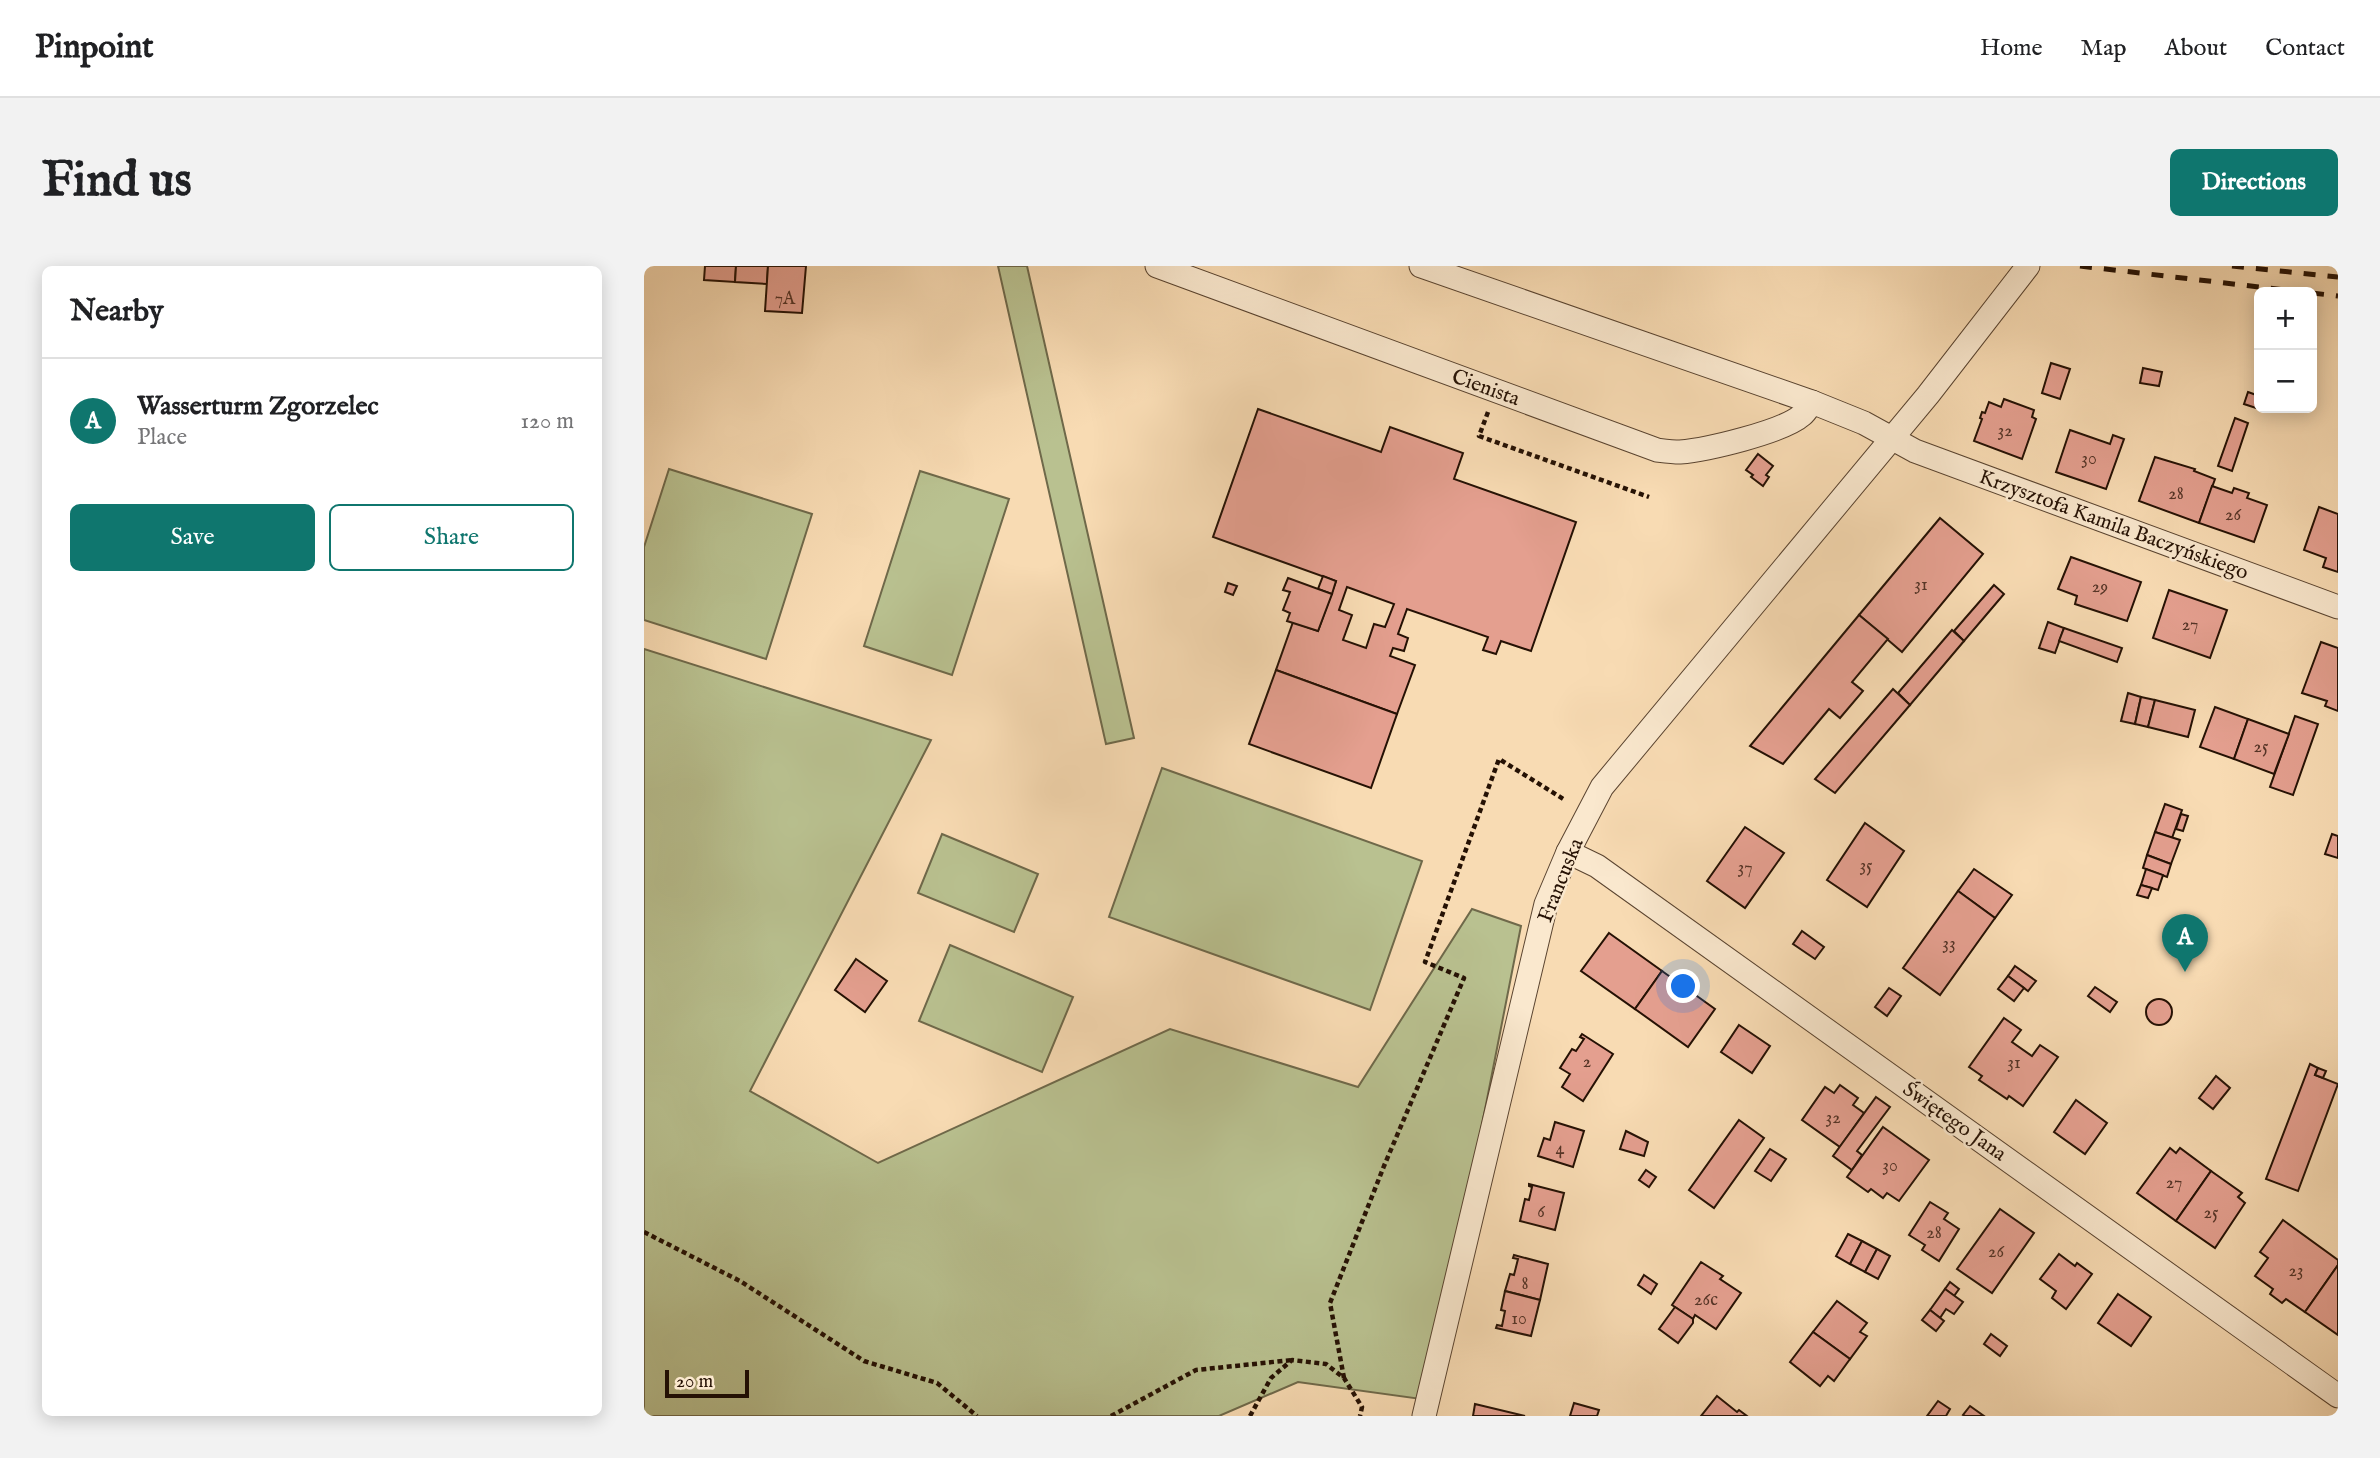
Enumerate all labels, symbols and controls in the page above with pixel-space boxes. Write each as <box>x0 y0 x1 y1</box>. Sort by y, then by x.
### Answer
text: Pinpoint <box>35 27 154 69</box>
text: Home <box>1980 33 2043 64</box>
text: Map <box>2081 33 2127 64</box>
text: About <box>2165 33 2227 64</box>
text: Contact <box>2265 33 2345 64</box>
button: Directions <box>2170 149 2338 216</box>
text: Find us <box>42 151 192 213</box>
map controls <box>2254 287 2317 413</box>
button: + <box>2254 287 2317 350</box>
house number: 7A <box>775 288 796 311</box>
text: Nearby <box>70 293 163 331</box>
button: − <box>2254 350 2317 413</box>
street label: Cienista <box>1448 364 1524 413</box>
text: Wasserturm Zgorzelec <box>137 390 379 423</box>
text: A <box>85 407 101 436</box>
text: 120 m <box>521 407 574 436</box>
house number: 32 <box>1997 420 2013 443</box>
text: Place <box>137 423 187 452</box>
house number: 30 <box>2081 448 2097 471</box>
street label: Krzysztofa Kamila Baczyńskiego <box>1975 464 2252 587</box>
house number: 28 <box>2168 483 2184 506</box>
button: Save <box>70 504 315 571</box>
button: Share <box>329 504 574 571</box>
house number: 26 <box>2225 504 2241 527</box>
house number: 31 <box>1914 574 1928 597</box>
house number: 29 <box>2092 576 2108 599</box>
house number: 27 <box>2182 614 2198 637</box>
house number: 25 <box>2254 736 2269 759</box>
street label: Francuska <box>1532 834 1591 927</box>
house number: 35 <box>1859 855 1873 878</box>
house number: 37 <box>1737 857 1753 880</box>
pin: A <box>2162 914 2208 972</box>
house number: 33 <box>1942 933 1956 956</box>
your location <box>1666 969 1700 1003</box>
house number: 2 <box>1583 1051 1591 1074</box>
house number: 31 <box>2007 1052 2021 1075</box>
street label: Świętego Jana <box>1897 1076 2013 1168</box>
house number: 32 <box>1825 1107 1841 1130</box>
house number: 4 <box>1556 1138 1565 1161</box>
house number: 30 <box>1882 1155 1898 1178</box>
house number: 27 <box>2166 1172 2182 1195</box>
house number: 6 <box>1537 1201 1545 1224</box>
house number: 25 <box>2204 1202 2219 1225</box>
house number: 28 <box>1926 1222 1942 1245</box>
house number: 26 <box>1988 1241 2004 1264</box>
house number: 23 <box>2288 1260 2304 1283</box>
house number: 8 <box>1521 1273 1529 1296</box>
house number: 26c <box>1694 1289 1718 1312</box>
house number: 10 <box>1511 1308 1527 1331</box>
scale bar <box>665 1367 749 1399</box>
text: 20 m <box>676 1370 713 1394</box>

